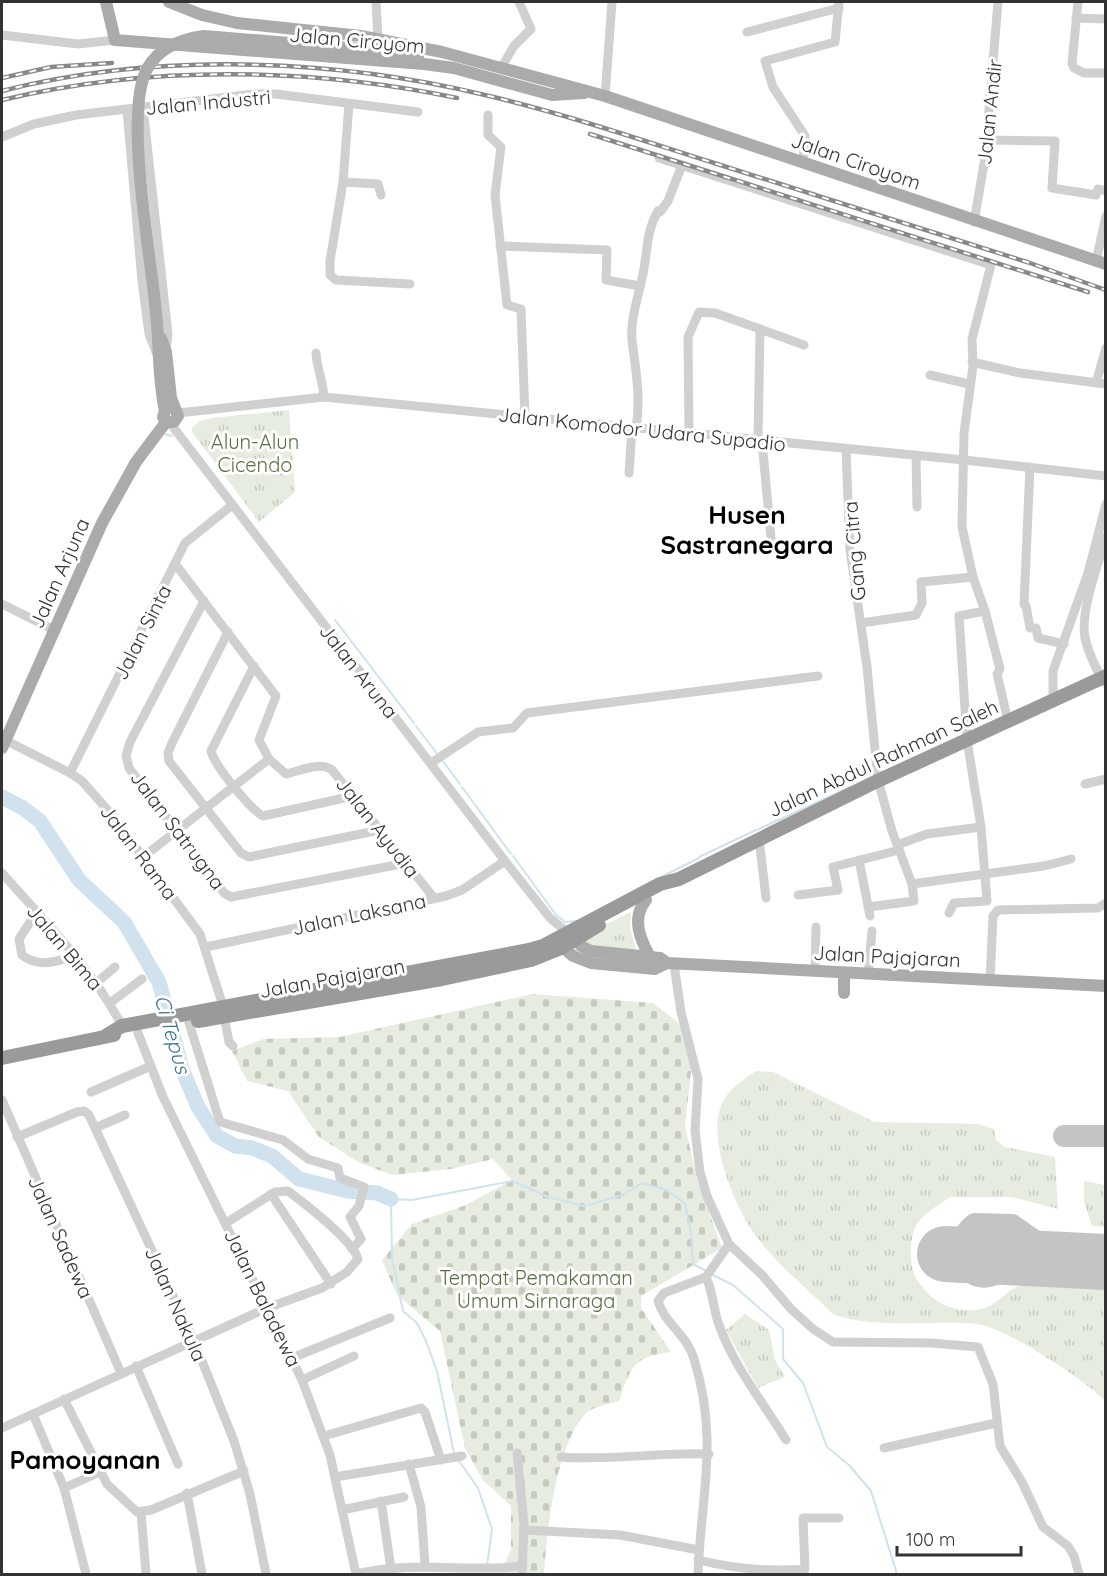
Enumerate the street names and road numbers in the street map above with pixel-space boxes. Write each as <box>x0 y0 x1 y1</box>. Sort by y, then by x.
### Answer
street label: Jalan Ciroyom <box>288 22 426 58</box>
street label: Jalan Andir <box>971 58 1007 166</box>
street label: Jalan Industri <box>144 84 272 120</box>
street label: Jalan Ciroyom <box>788 127 924 195</box>
street label: Jalan Komodor Udara Supadio <box>497 401 787 457</box>
street label: Gang Citra <box>837 500 871 602</box>
street label: Jalan Arjuna <box>24 514 94 632</box>
street label: Jalan Sinta <box>107 580 177 684</box>
street label: Jalan Aruna <box>314 619 404 723</box>
street label: Jalan Abdul Rahman Saleh <box>764 694 1002 822</box>
street label: Jalan Satrugna <box>125 766 231 894</box>
street label: Jalan Ayudia <box>331 772 425 882</box>
street label: Jalan Rama <box>95 799 183 905</box>
street label: Jalan Laksana <box>290 888 428 940</box>
street label: Jalan Bima <box>22 899 108 995</box>
street label: Jalan Pajajaran <box>813 940 961 972</box>
street label: Jalan Pajajaran <box>257 953 407 1003</box>
street label: Jalan Sadewa <box>23 1172 99 1302</box>
street label: Jalan Baladewa <box>219 1225 307 1371</box>
street label: Jalan Nakula <box>140 1243 212 1365</box>

